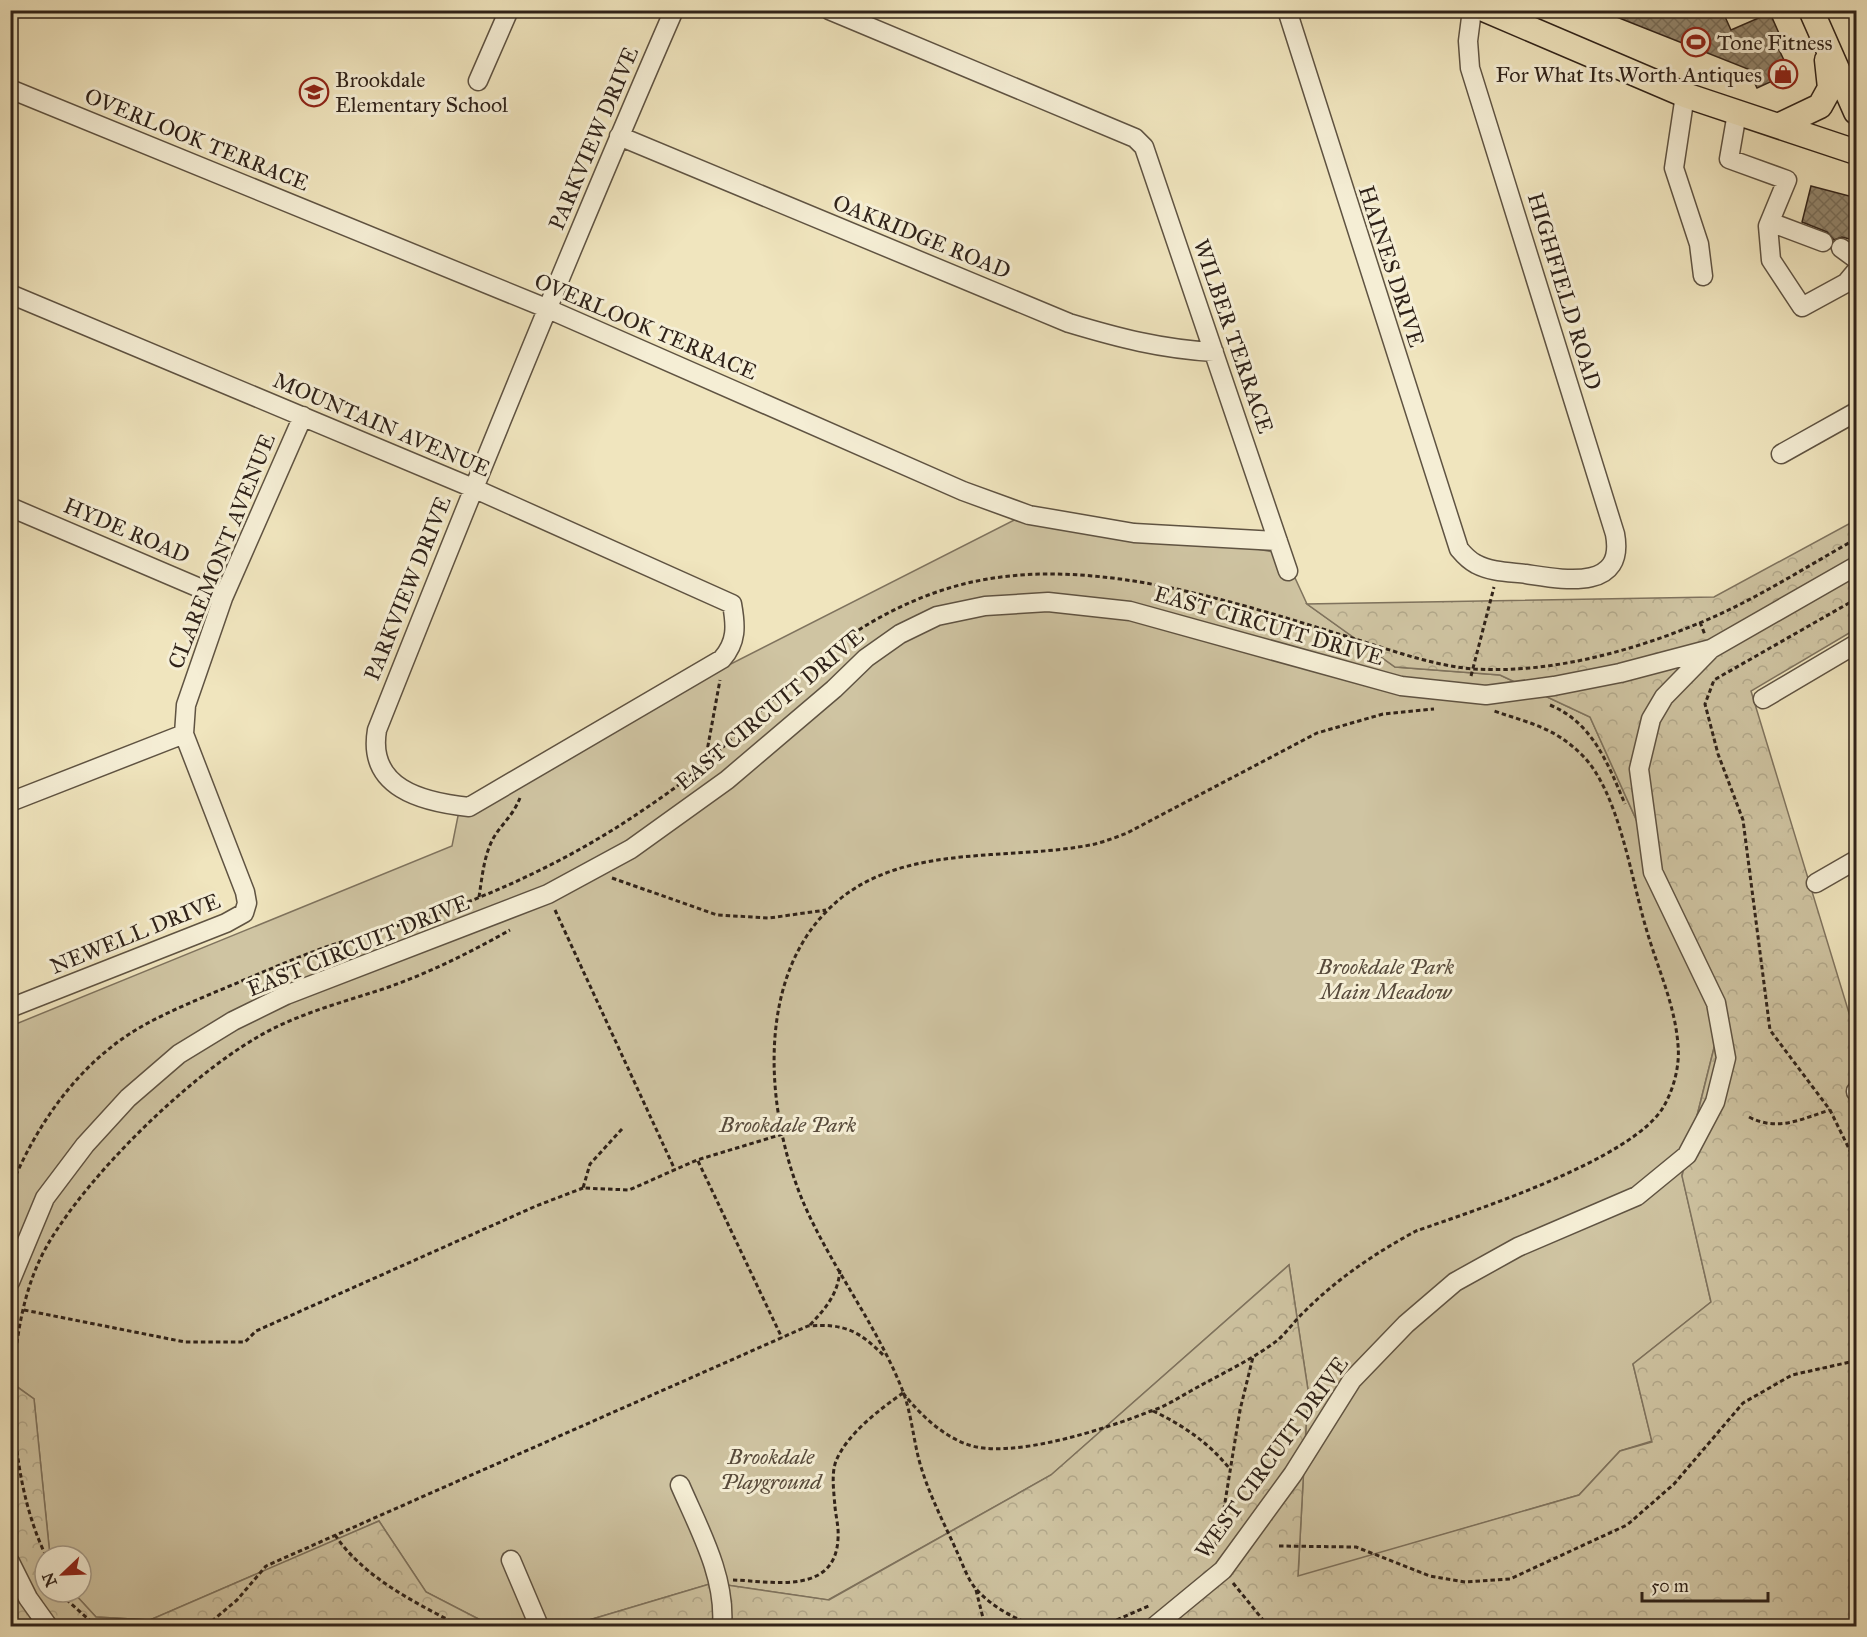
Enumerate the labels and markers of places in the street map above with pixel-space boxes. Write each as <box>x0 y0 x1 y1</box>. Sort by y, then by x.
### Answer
sports icon: Tone Fitness <box>1680 26 1712 58</box>
place label: Tone Fitness <box>1717 29 1833 56</box>
shop icon: For What Its Worth Antiques <box>1767 58 1799 90</box>
place label: For What Its Worth Antiques <box>1495 61 1762 88</box>
place label: Brookdale Elementary School <box>335 66 508 118</box>
school or university icon: Brookdale Elementary School <box>298 76 330 108</box>

